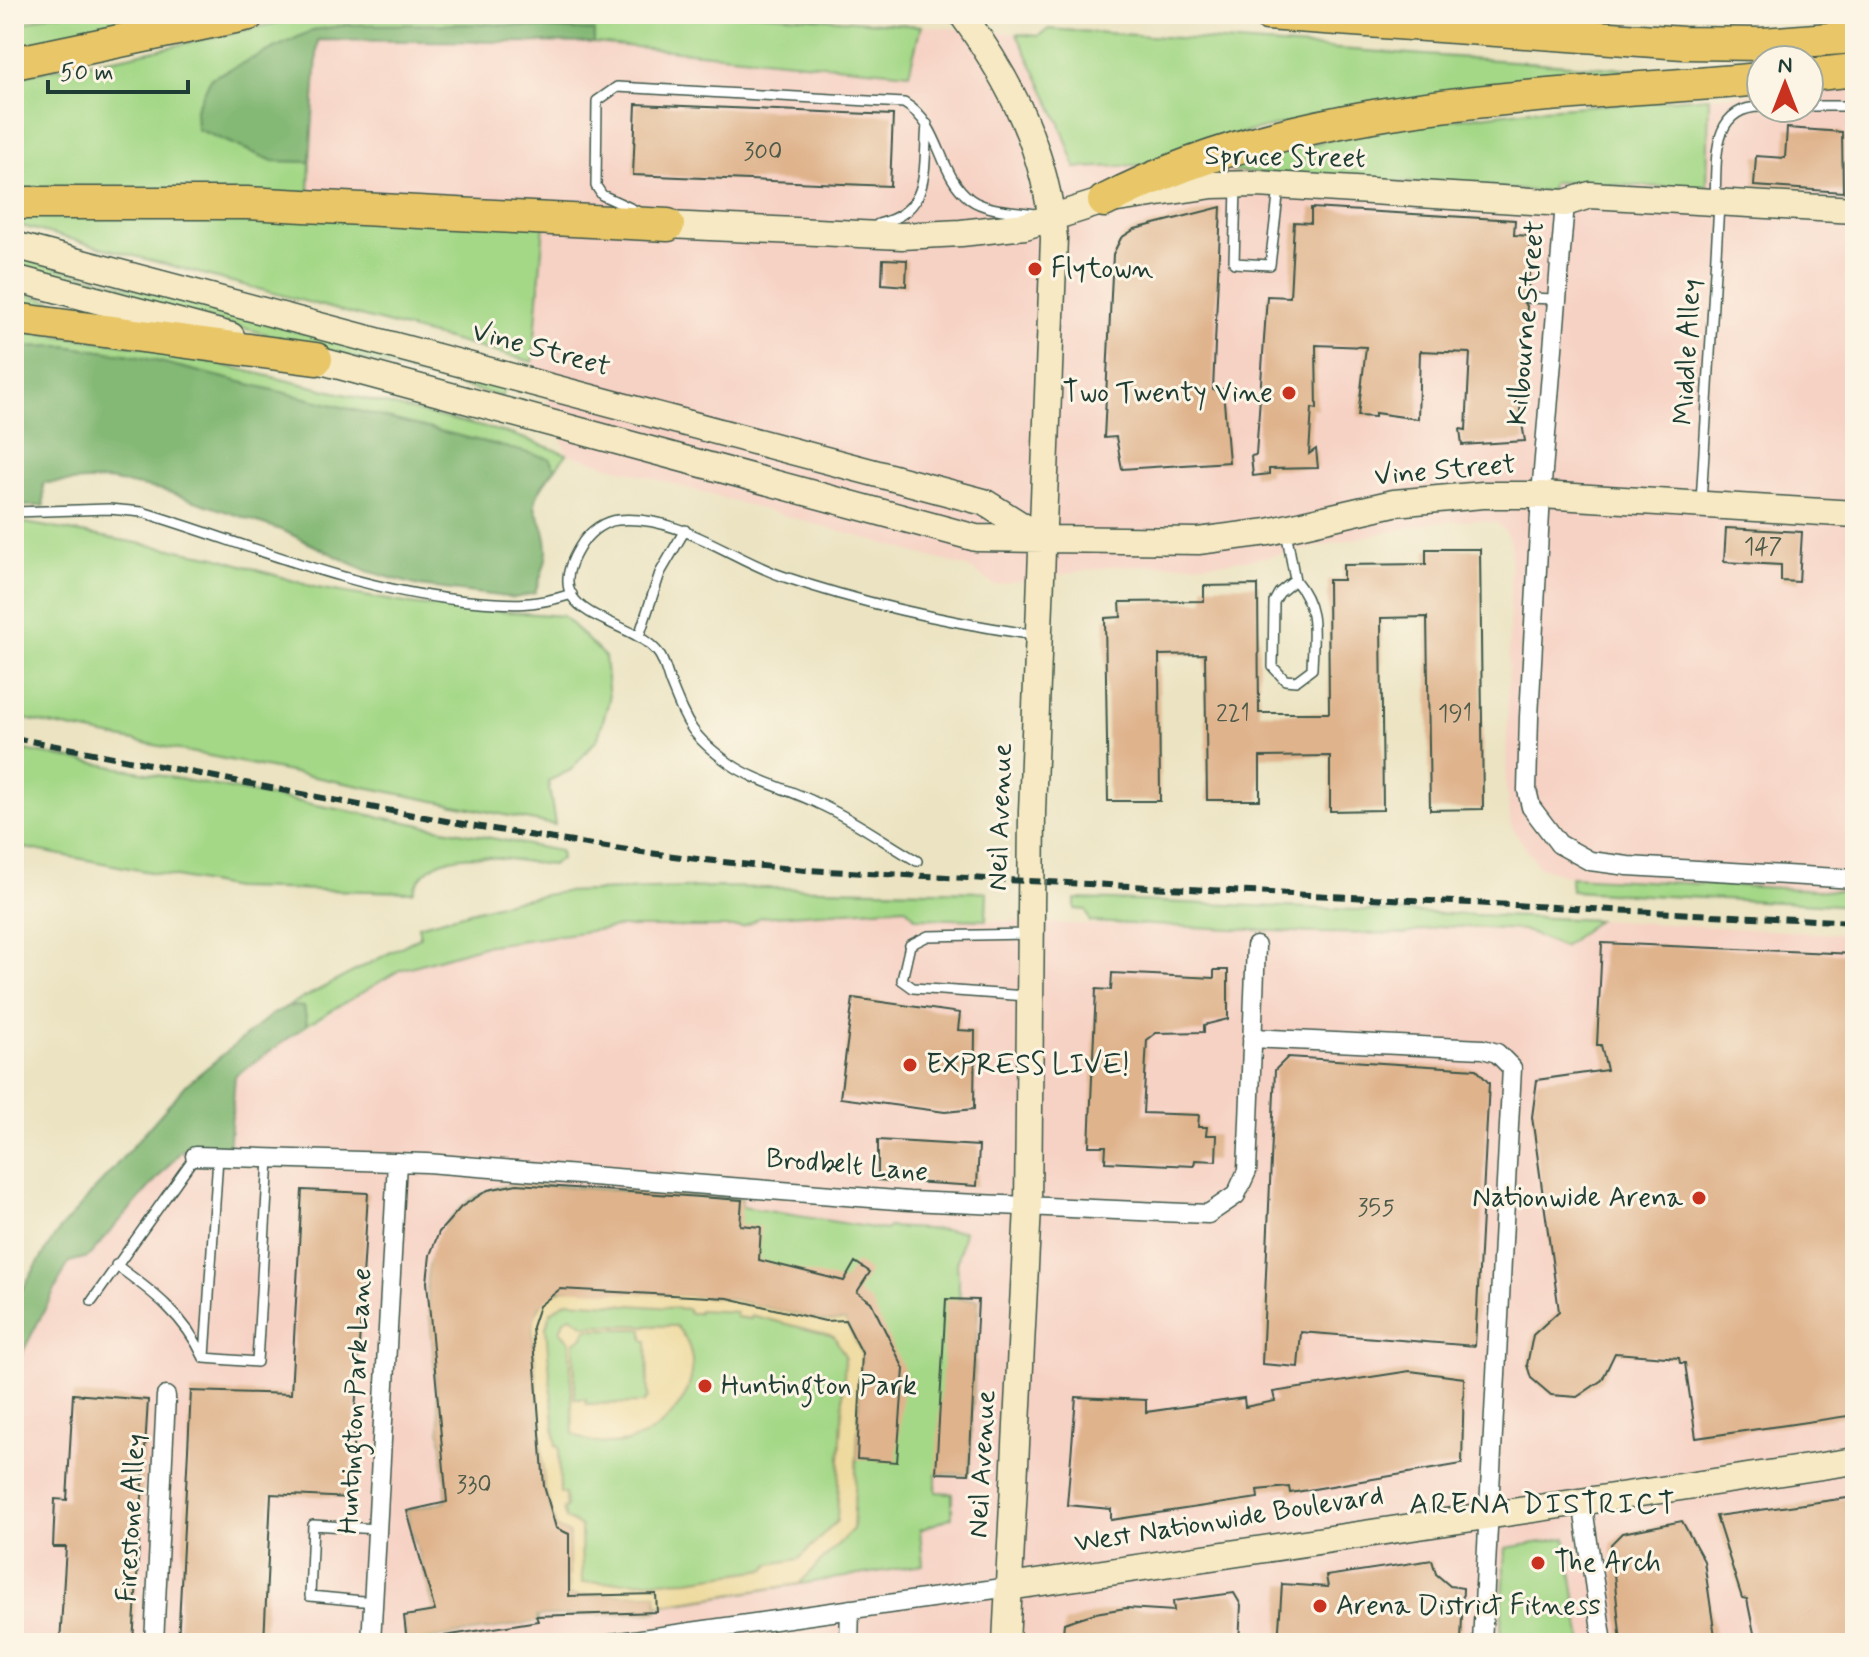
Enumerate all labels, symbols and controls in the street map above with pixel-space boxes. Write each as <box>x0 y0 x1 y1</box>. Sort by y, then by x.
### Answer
scale bar <box>48 44 188 94</box>
north arrow <box>1745 44 1825 124</box>
text: N <box>1778 52 1792 80</box>
text: 50 m <box>60 58 114 89</box>
house number: 300 <box>744 137 783 168</box>
street label: Spruce Street <box>1204 138 1366 178</box>
street label: Kilbourne Street <box>1500 219 1554 427</box>
place label: Flytown <box>1051 251 1153 288</box>
marker: Flytown <box>1026 260 1044 278</box>
street label: Middle Alley <box>1666 278 1710 426</box>
street label: Vine Street <box>468 314 614 386</box>
place label: Two Twenty Vine <box>1063 375 1273 412</box>
marker: Two Twenty Vine <box>1280 384 1298 402</box>
street label: Vine Street <box>1373 446 1517 496</box>
house number: 147 <box>1744 532 1782 563</box>
house number: 221 <box>1216 699 1250 730</box>
house number: 191 <box>1438 699 1472 730</box>
street label: Neil Avenue <box>980 742 1022 892</box>
place label: EXPRESS LIVE! <box>926 1047 1130 1084</box>
marker: EXPRESS LIVE! <box>901 1056 919 1074</box>
street label: Brodbelt Lane <box>764 1140 930 1192</box>
place label: Nationwide Arena <box>1472 1180 1683 1217</box>
marker: Nationwide Arena <box>1690 1189 1708 1207</box>
house number: 355 <box>1358 1193 1394 1224</box>
street label: Huntington Park Lane <box>331 1267 384 1535</box>
place label: Huntington Park <box>721 1368 917 1408</box>
marker: Huntington Park <box>696 1377 714 1395</box>
street label: Neil Avenue <box>961 1389 1005 1539</box>
street label: Firestone Alley <box>109 1433 155 1603</box>
house number: 330 <box>456 1470 492 1501</box>
street label: West Nationwide Boulevard <box>1072 1477 1386 1563</box>
district label: ARENA DISTRICT <box>1409 1485 1677 1524</box>
place label: The Arch <box>1554 1545 1661 1582</box>
marker: The Arch <box>1529 1554 1547 1572</box>
place label: Arena District Fitness <box>1336 1588 1601 1625</box>
marker: Arena District Fitness <box>1311 1597 1329 1615</box>

